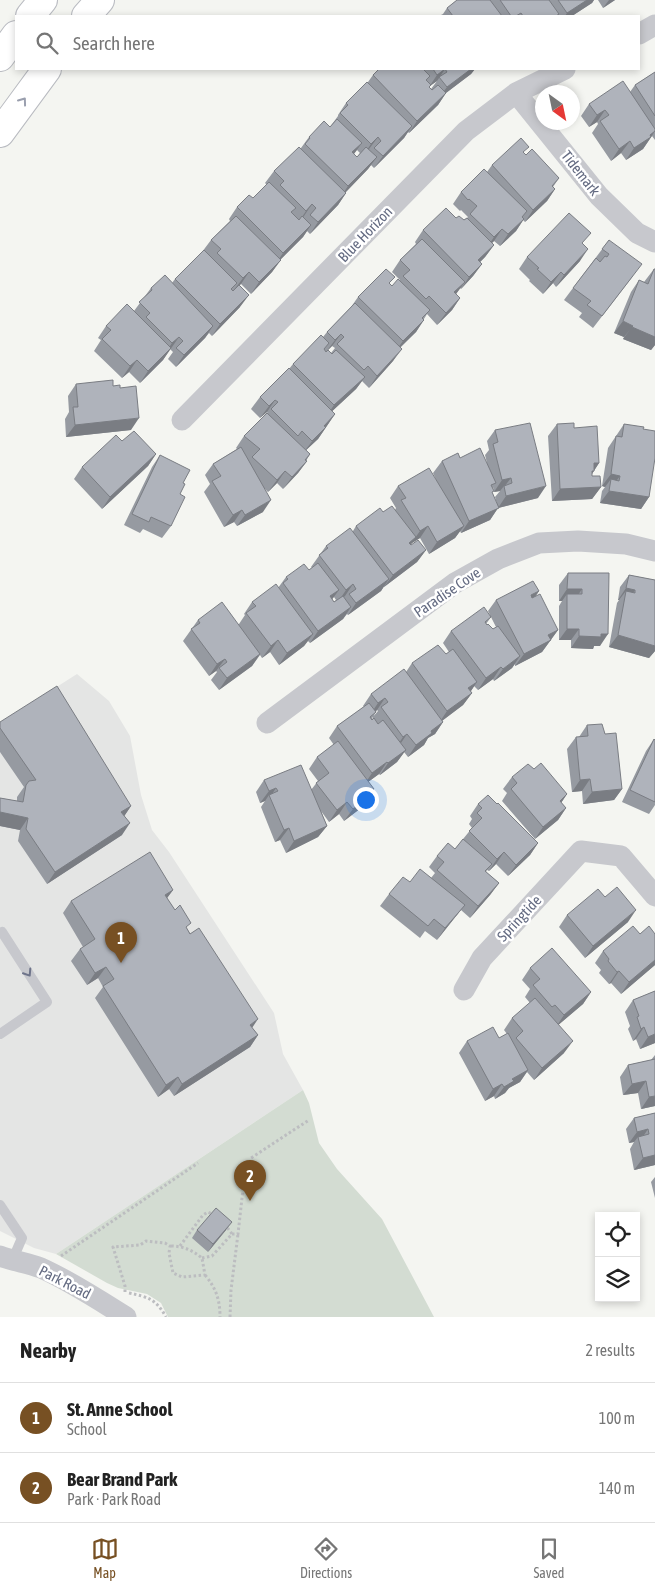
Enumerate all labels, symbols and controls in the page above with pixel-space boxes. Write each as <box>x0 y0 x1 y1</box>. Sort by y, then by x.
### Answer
search box <box>15 15 640 70</box>
icon: search <box>33 29 61 57</box>
text: Search here <box>73 32 155 54</box>
north arrow <box>535 85 580 130</box>
one-way arrow <box>18 98 26 107</box>
street label: Tidemark <box>558 147 604 199</box>
street label: Blue Horizon <box>334 203 396 265</box>
street label: Paradise Cove <box>411 564 484 620</box>
your location <box>353 787 379 813</box>
street label: Springtide <box>493 891 545 945</box>
pin: 1 <box>105 922 137 963</box>
one-way arrow <box>22 967 31 977</box>
pin: 2 <box>234 1160 266 1201</box>
map controls <box>595 1212 640 1302</box>
button: locate <box>595 1212 640 1257</box>
button: layers <box>595 1257 640 1302</box>
street label: Park Road <box>36 1262 94 1302</box>
text: Nearby <box>20 1338 76 1362</box>
text: 2 results <box>585 1341 635 1359</box>
text: St. Anne School <box>67 1398 173 1420</box>
text: 1 <box>32 1409 40 1427</box>
text: 100 m <box>599 1409 635 1427</box>
text: School <box>67 1420 107 1438</box>
text: Bear Brand Park <box>67 1468 177 1490</box>
text: 2 <box>32 1479 40 1497</box>
text: 140 m <box>599 1479 635 1497</box>
text: Park · Park Road <box>67 1490 161 1508</box>
tab: Map <box>91 1535 119 1581</box>
tab: Directions <box>300 1535 352 1581</box>
tab: Saved <box>533 1535 564 1581</box>

